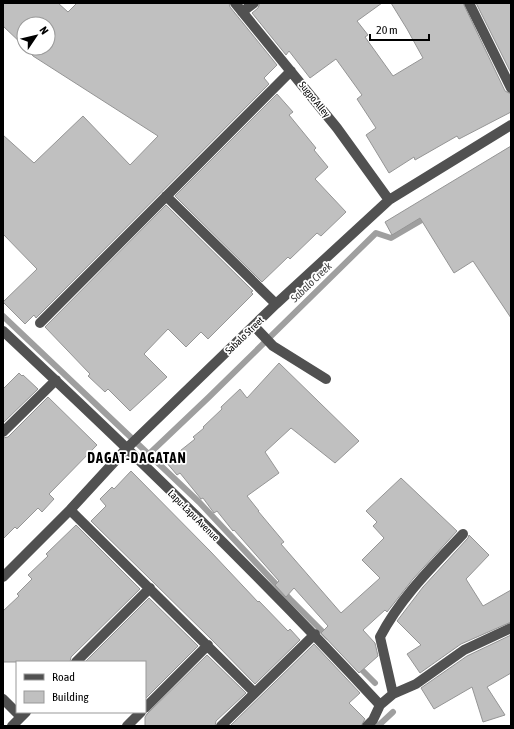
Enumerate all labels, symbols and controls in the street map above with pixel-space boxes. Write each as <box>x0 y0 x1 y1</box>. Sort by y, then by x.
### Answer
north arrow <box>16 16 56 56</box>
scale bar <box>370 16 429 42</box>
text: 20 m <box>376 23 398 37</box>
text: N <box>37 24 51 36</box>
street label: Sugpo Alley <box>297 79 332 119</box>
water label: Sabalo Creek <box>287 260 334 305</box>
street label: Sabalo Street <box>223 314 266 356</box>
district label: DAGAT-DAGATAN <box>87 450 187 466</box>
street label: Lapu-Lapu Avenue <box>166 488 222 544</box>
legend <box>16 661 146 713</box>
text: Road <box>52 670 75 684</box>
text: Building <box>52 690 90 704</box>

